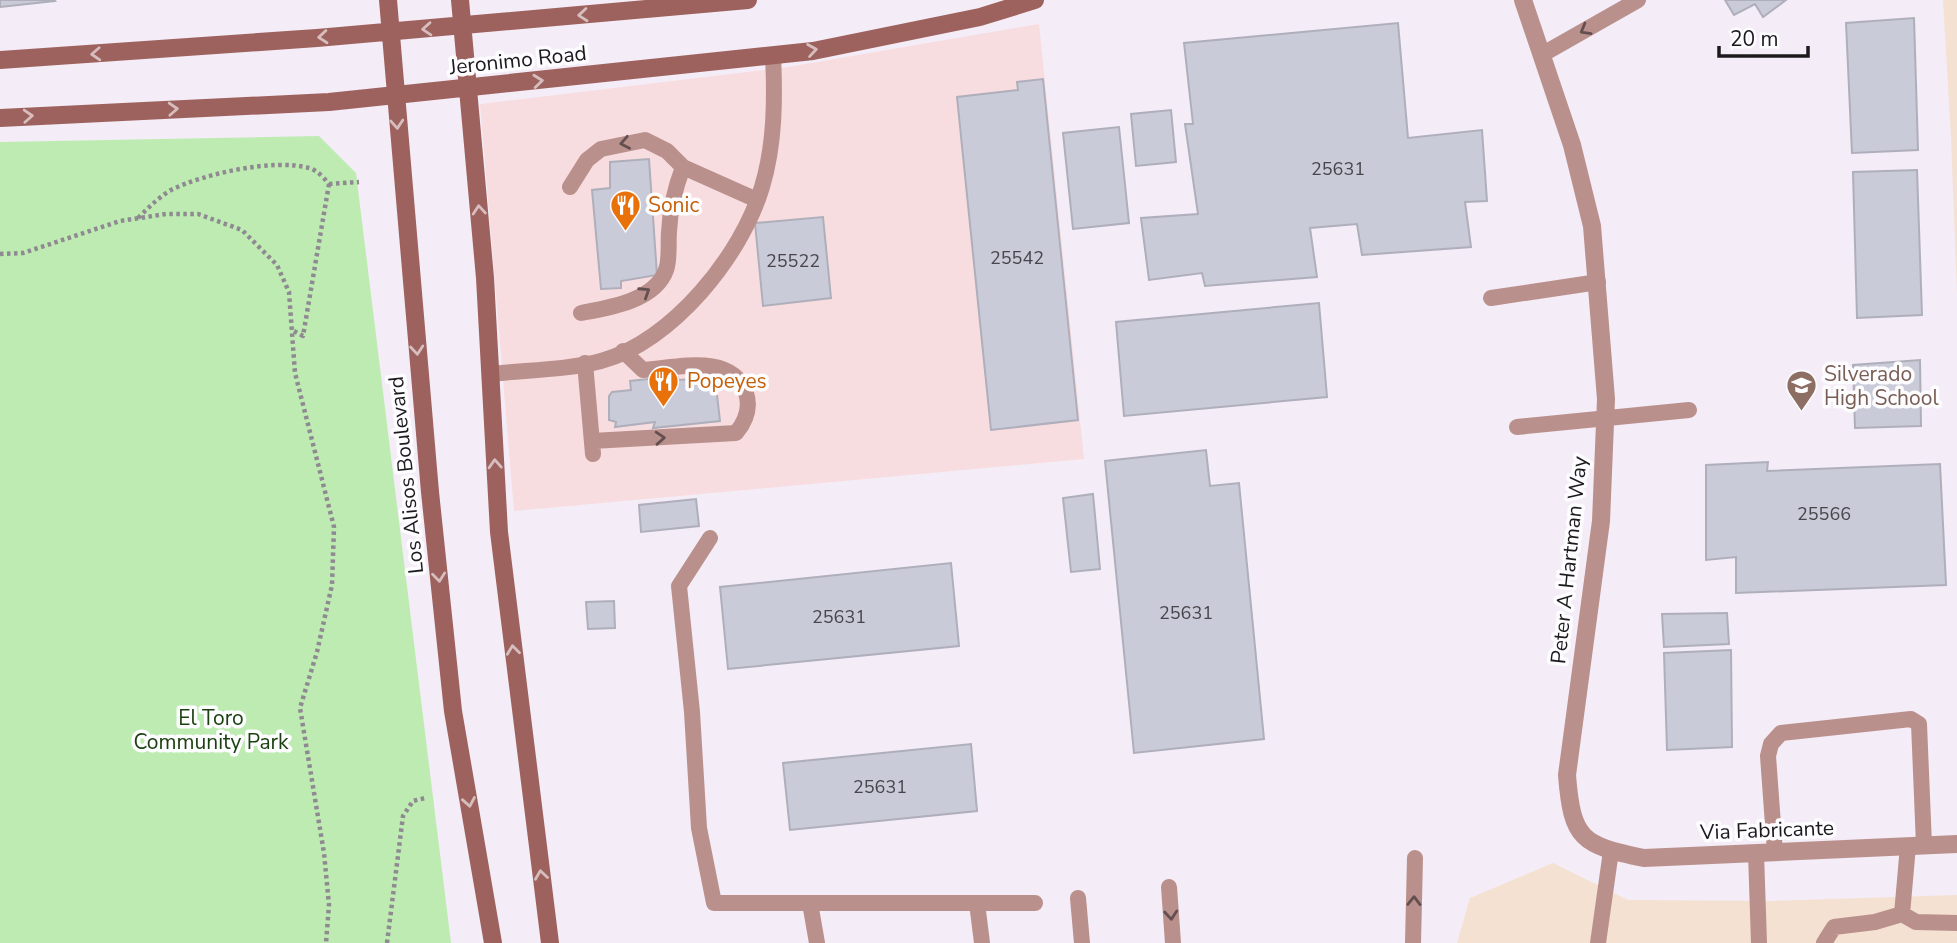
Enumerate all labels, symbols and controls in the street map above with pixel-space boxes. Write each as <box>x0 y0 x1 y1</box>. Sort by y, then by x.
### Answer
one-way arrow <box>577 7 588 22</box>
scale bar <box>1719 14 1808 58</box>
one-way arrow <box>421 21 432 36</box>
one-way arrow <box>1580 22 1593 35</box>
text: 20 m <box>1730 25 1779 53</box>
one-way arrow <box>317 29 328 44</box>
street label: Jeronimo Road <box>447 39 588 81</box>
one-way arrow <box>806 43 818 58</box>
one-way arrow <box>90 46 101 61</box>
one-way arrow <box>532 73 543 88</box>
one-way arrow <box>168 102 179 117</box>
one-way arrow <box>23 109 34 124</box>
one-way arrow <box>389 118 404 129</box>
one-way arrow <box>619 135 631 150</box>
house number: 25631 <box>1311 157 1365 181</box>
restaurant icon: Sonic <box>608 188 642 232</box>
place label: Sonic <box>648 191 699 219</box>
one-way arrow <box>472 204 487 215</box>
house number: 25542 <box>990 246 1044 270</box>
house number: 25522 <box>766 249 820 273</box>
one-way arrow <box>637 287 650 300</box>
one-way arrow <box>409 345 424 356</box>
place label: Silverado High School <box>1824 360 1939 412</box>
restaurant icon: Popeyes <box>647 364 681 408</box>
place label: Popeyes <box>687 367 767 395</box>
school or university icon: Silverado High School <box>1784 369 1818 413</box>
street label: Los Alisos Boulevard <box>382 375 430 575</box>
one-way arrow <box>655 431 666 446</box>
street label: Peter A Hartman Way <box>1544 455 1594 665</box>
one-way arrow <box>488 458 503 469</box>
house number: 25566 <box>1797 502 1851 526</box>
one-way arrow <box>431 571 446 582</box>
house number: 25631 <box>1159 601 1213 625</box>
house number: 25631 <box>812 605 866 629</box>
one-way arrow <box>506 644 521 655</box>
park label: El Toro Community Park <box>133 704 289 756</box>
house number: 25631 <box>853 775 907 799</box>
one-way arrow <box>461 796 476 808</box>
street label: Via Fabricante <box>1699 814 1834 846</box>
one-way arrow <box>534 870 549 881</box>
one-way arrow <box>1406 895 1422 905</box>
one-way arrow <box>1163 910 1178 921</box>

